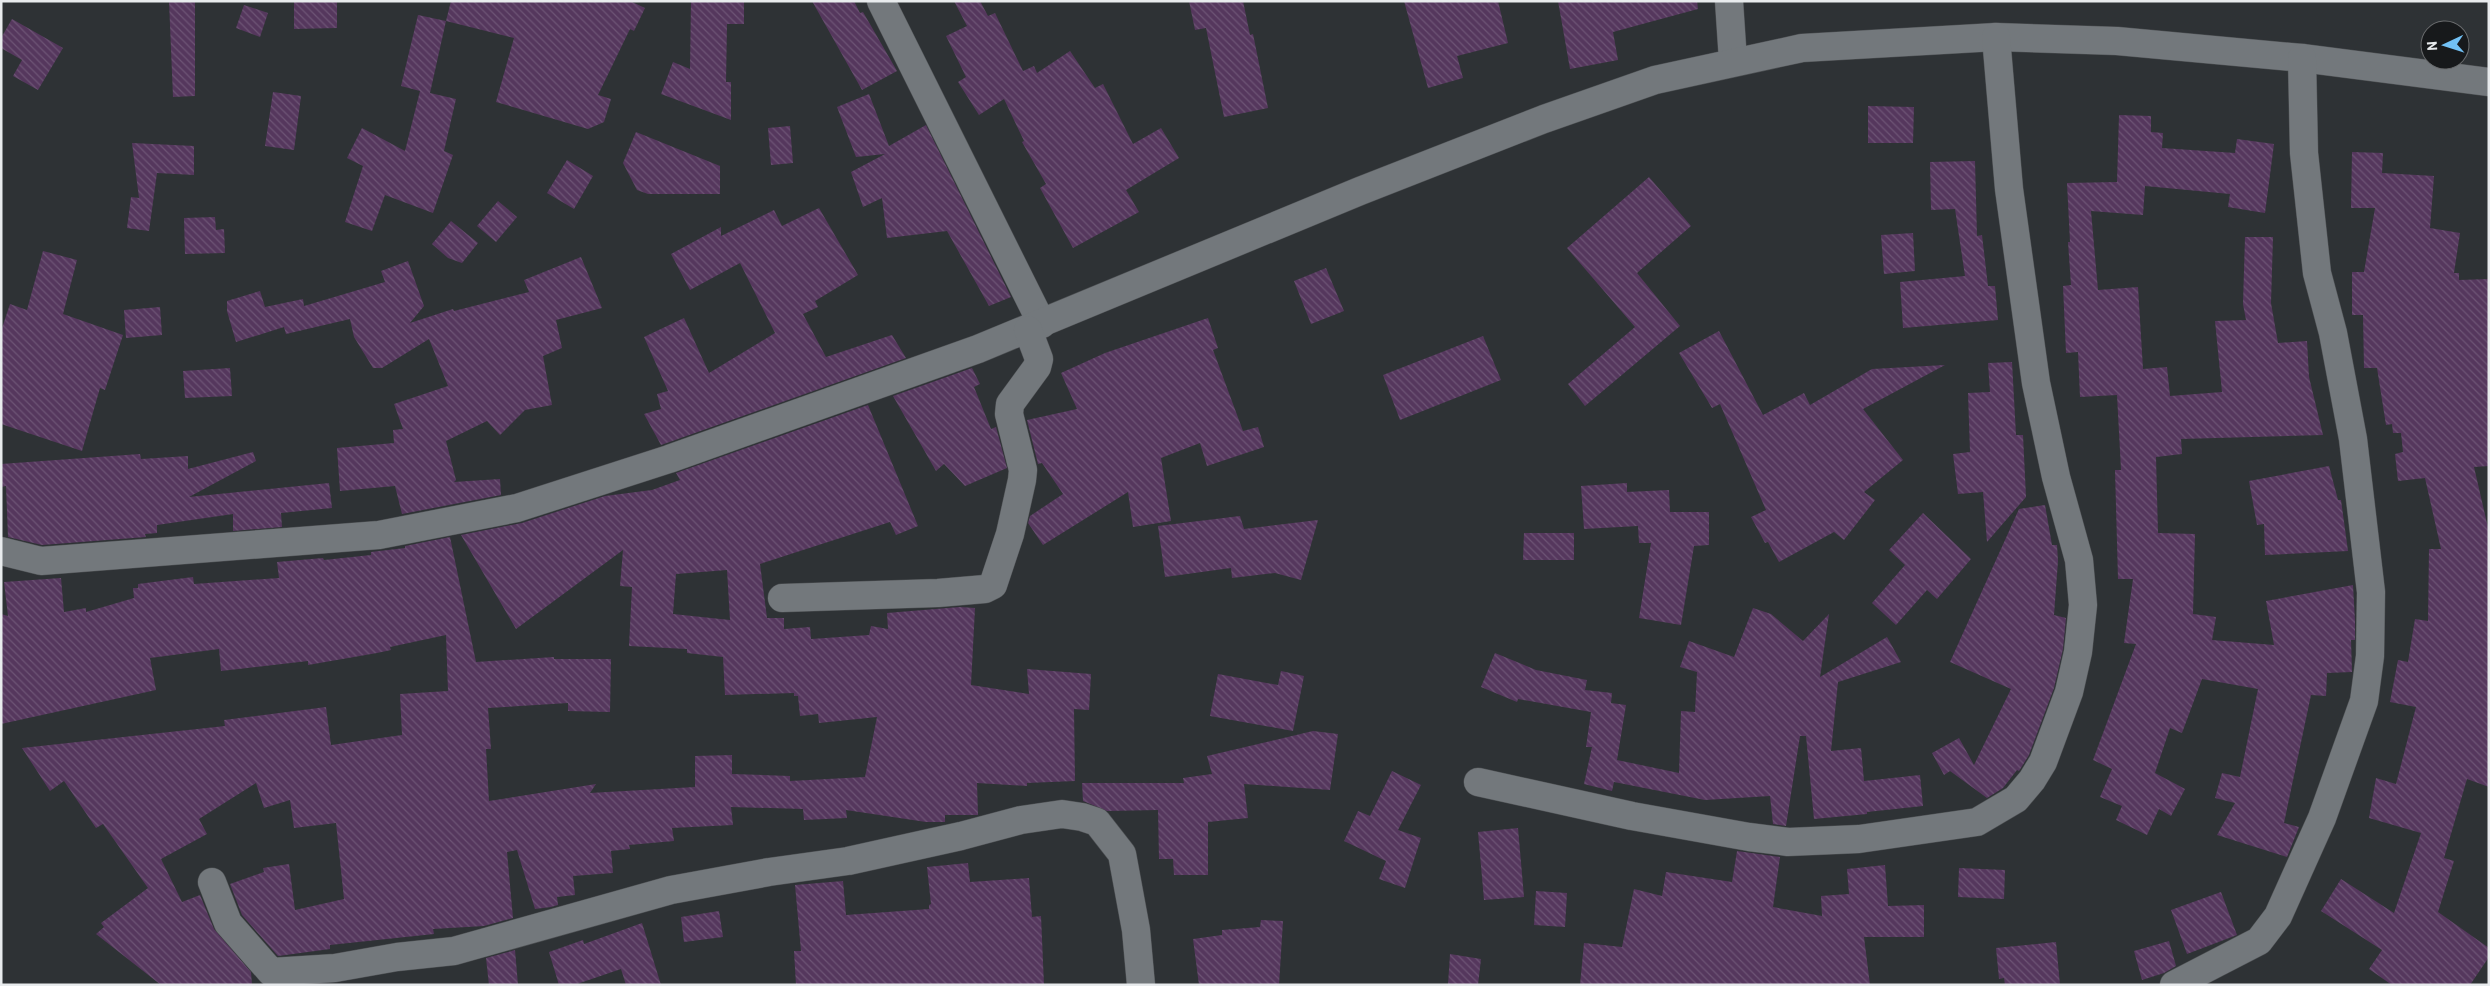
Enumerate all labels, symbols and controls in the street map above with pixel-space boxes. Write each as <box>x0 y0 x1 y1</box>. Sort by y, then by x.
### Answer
north arrow <box>2420 20 2470 70</box>
text: N <box>2423 41 2440 51</box>

